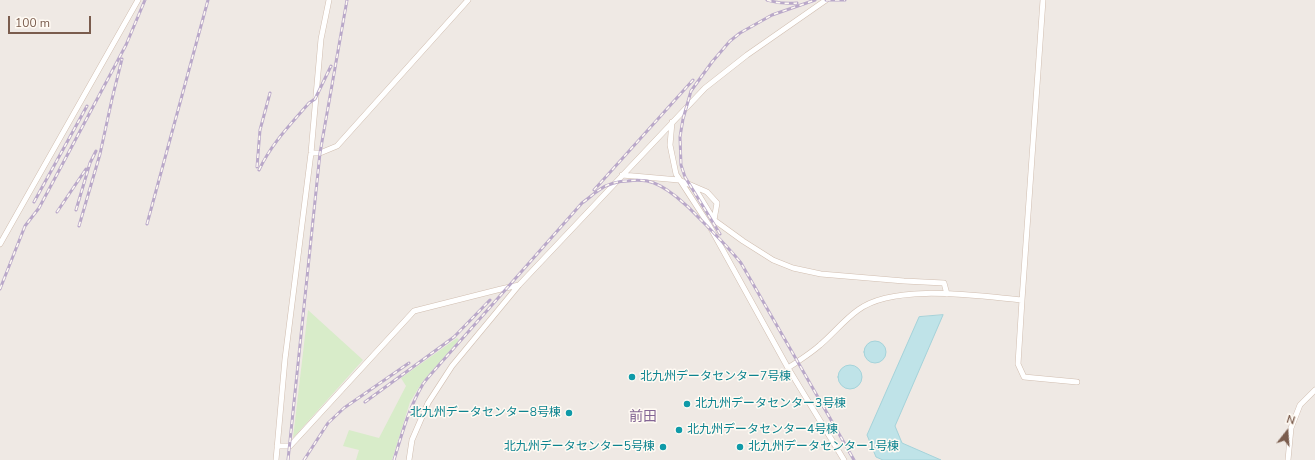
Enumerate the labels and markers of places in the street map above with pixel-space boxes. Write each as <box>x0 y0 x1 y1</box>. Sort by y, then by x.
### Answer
place label: 北九州データセンター7号棟 <box>640 370 791 384</box>
marker: 北九州データセンター7号棟 <box>627 372 637 382</box>
place label: 北九州データセンター3号棟 <box>695 397 846 411</box>
marker: 北九州データセンター3号棟 <box>682 399 692 409</box>
place label: 北九州データセンター8号棟 <box>410 406 561 420</box>
marker: 北九州データセンター8号棟 <box>564 408 574 418</box>
place label: 北九州データセンター4号棟 <box>687 423 838 437</box>
marker: 北九州データセンター4号棟 <box>674 425 684 435</box>
place label: 北九州データセンター5号棟 <box>504 440 655 454</box>
place label: 北九州データセンター1号棟 <box>748 440 899 454</box>
marker: 北九州データセンター5号棟 <box>658 442 668 452</box>
marker: 北九州データセンター1号棟 <box>735 442 745 452</box>

